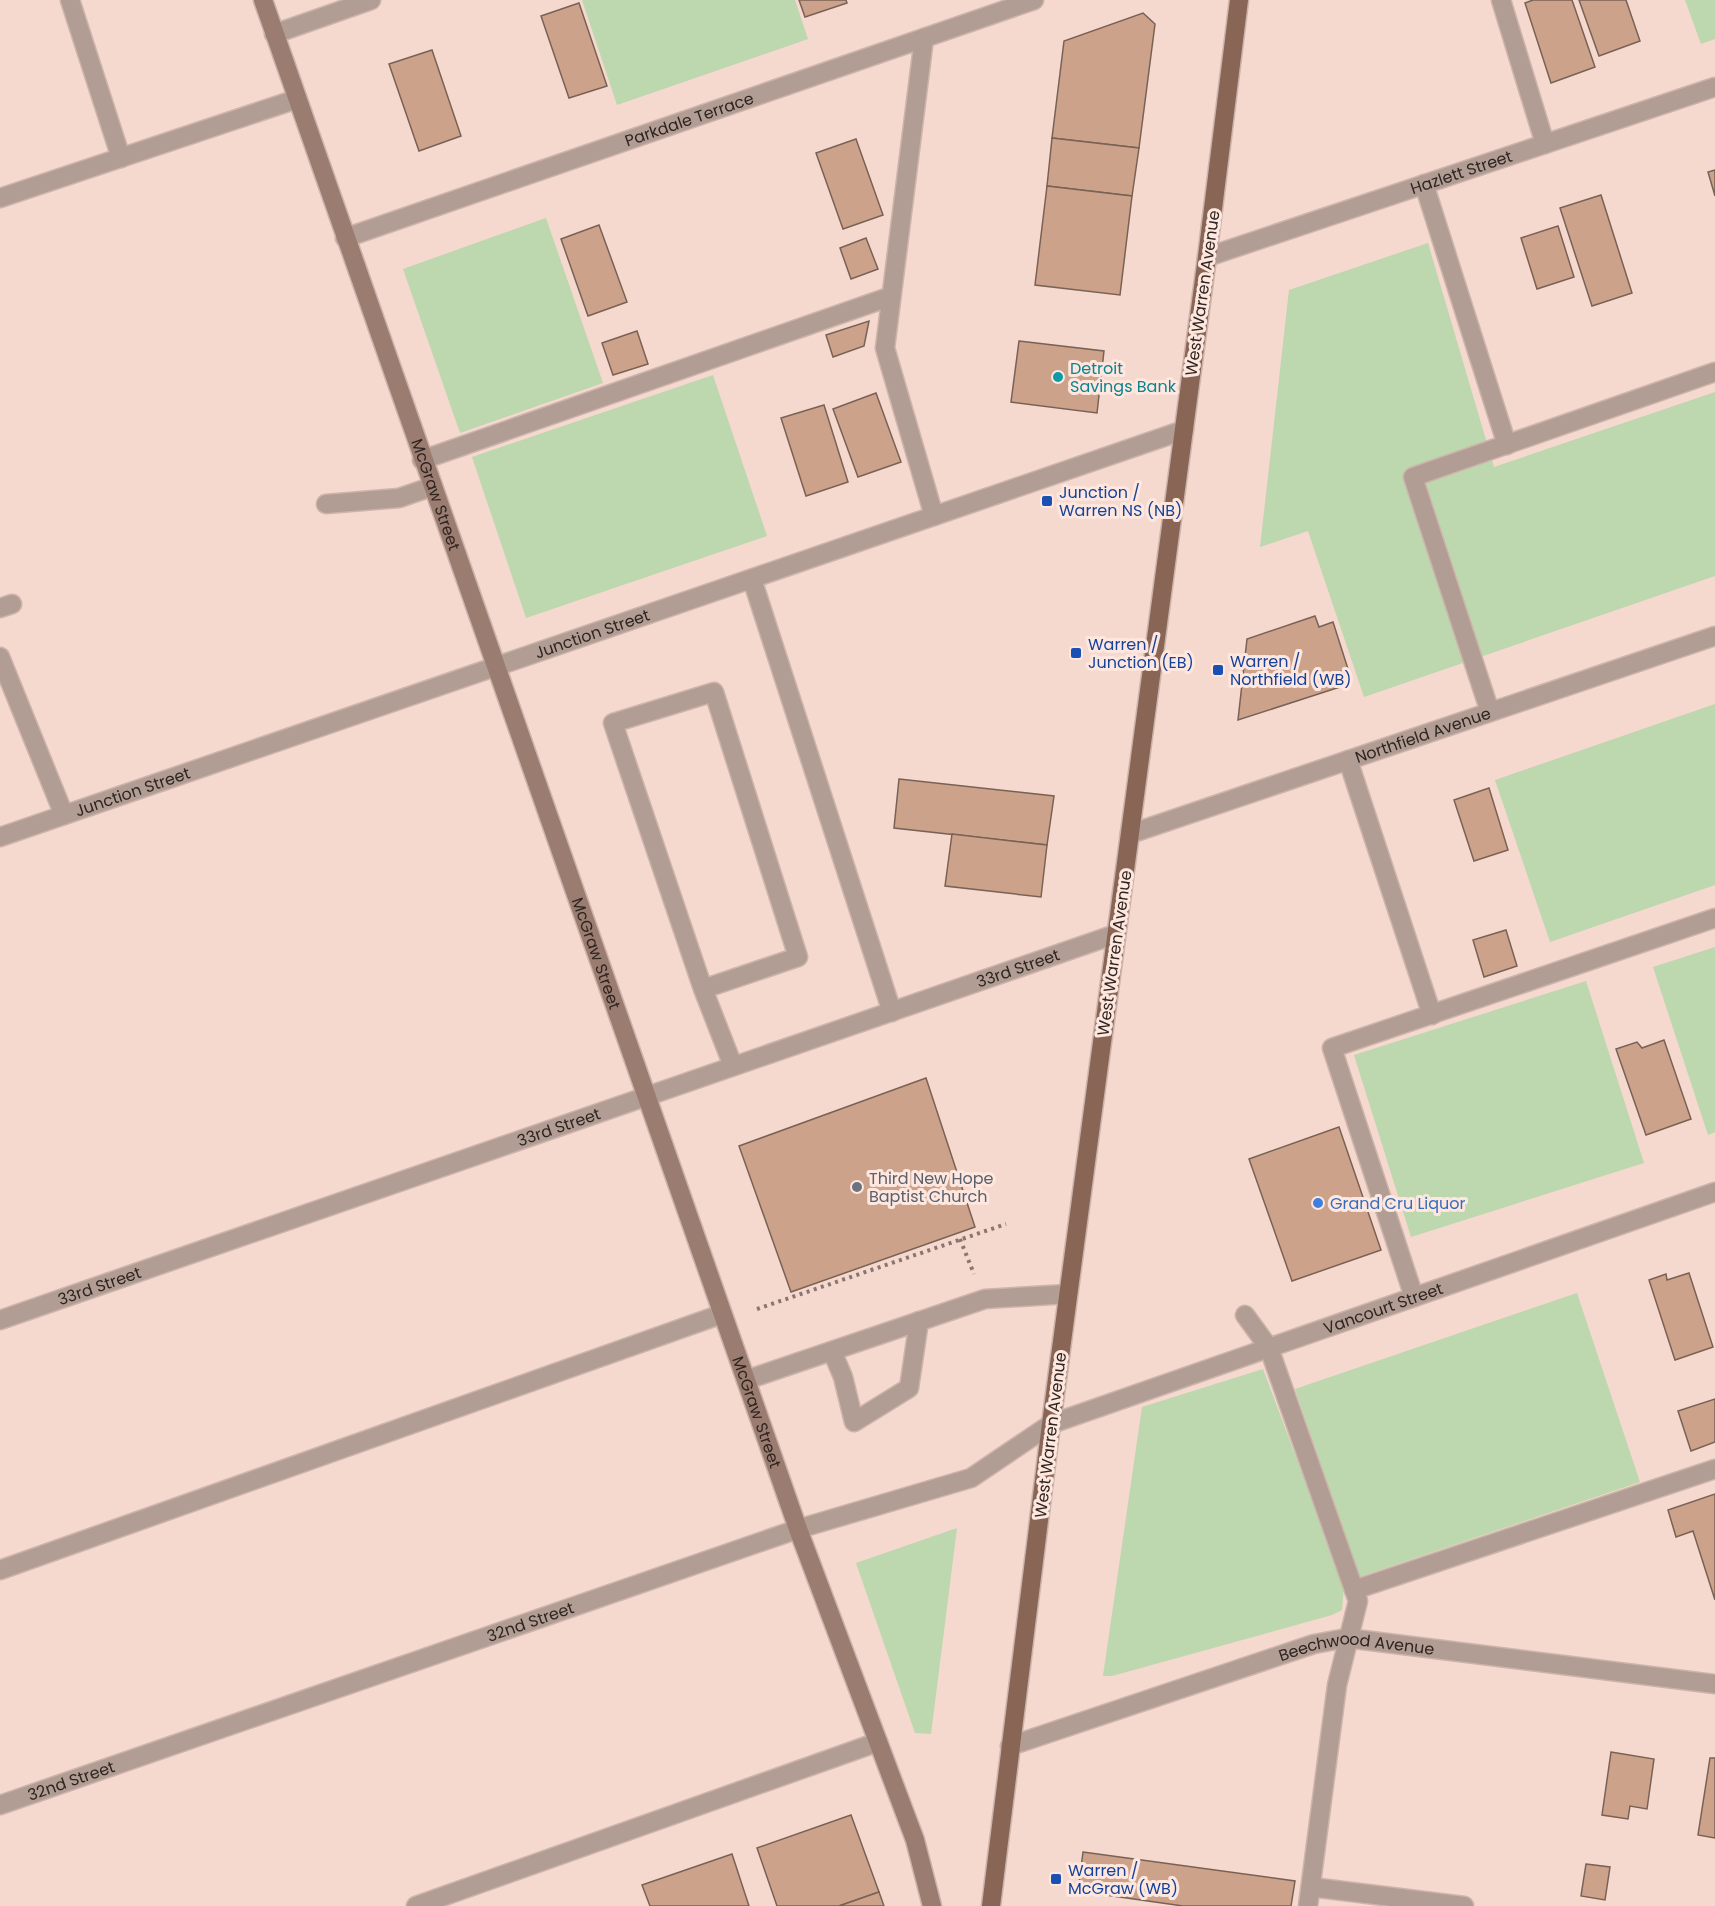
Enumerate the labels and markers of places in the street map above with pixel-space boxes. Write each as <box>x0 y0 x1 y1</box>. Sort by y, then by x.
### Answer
place label: Detroit Savings Bank <box>1070 357 1177 398</box>
marker: Detroit Savings Bank <box>1051 370 1065 384</box>
place label: Junction / Warren NS (NB) <box>1059 481 1182 522</box>
marker: Junction / Warren NS (NB) <box>1040 494 1054 508</box>
place label: Warren / Junction (EB) <box>1088 633 1194 674</box>
marker: Warren / Junction (EB) <box>1069 646 1083 660</box>
place label: Warren / Northfield (WB) <box>1230 650 1352 691</box>
marker: Warren / Northfield (WB) <box>1211 663 1225 677</box>
place label: Third New Hope Baptist Church <box>869 1167 994 1208</box>
marker: Third New Hope Baptist Church <box>850 1180 864 1194</box>
place label: Grand Cru Liquor <box>1330 1192 1466 1215</box>
marker: Grand Cru Liquor <box>1311 1196 1325 1210</box>
place label: Warren / McGraw (WB) <box>1068 1859 1178 1900</box>
marker: Warren / McGraw (WB) <box>1049 1872 1063 1886</box>

